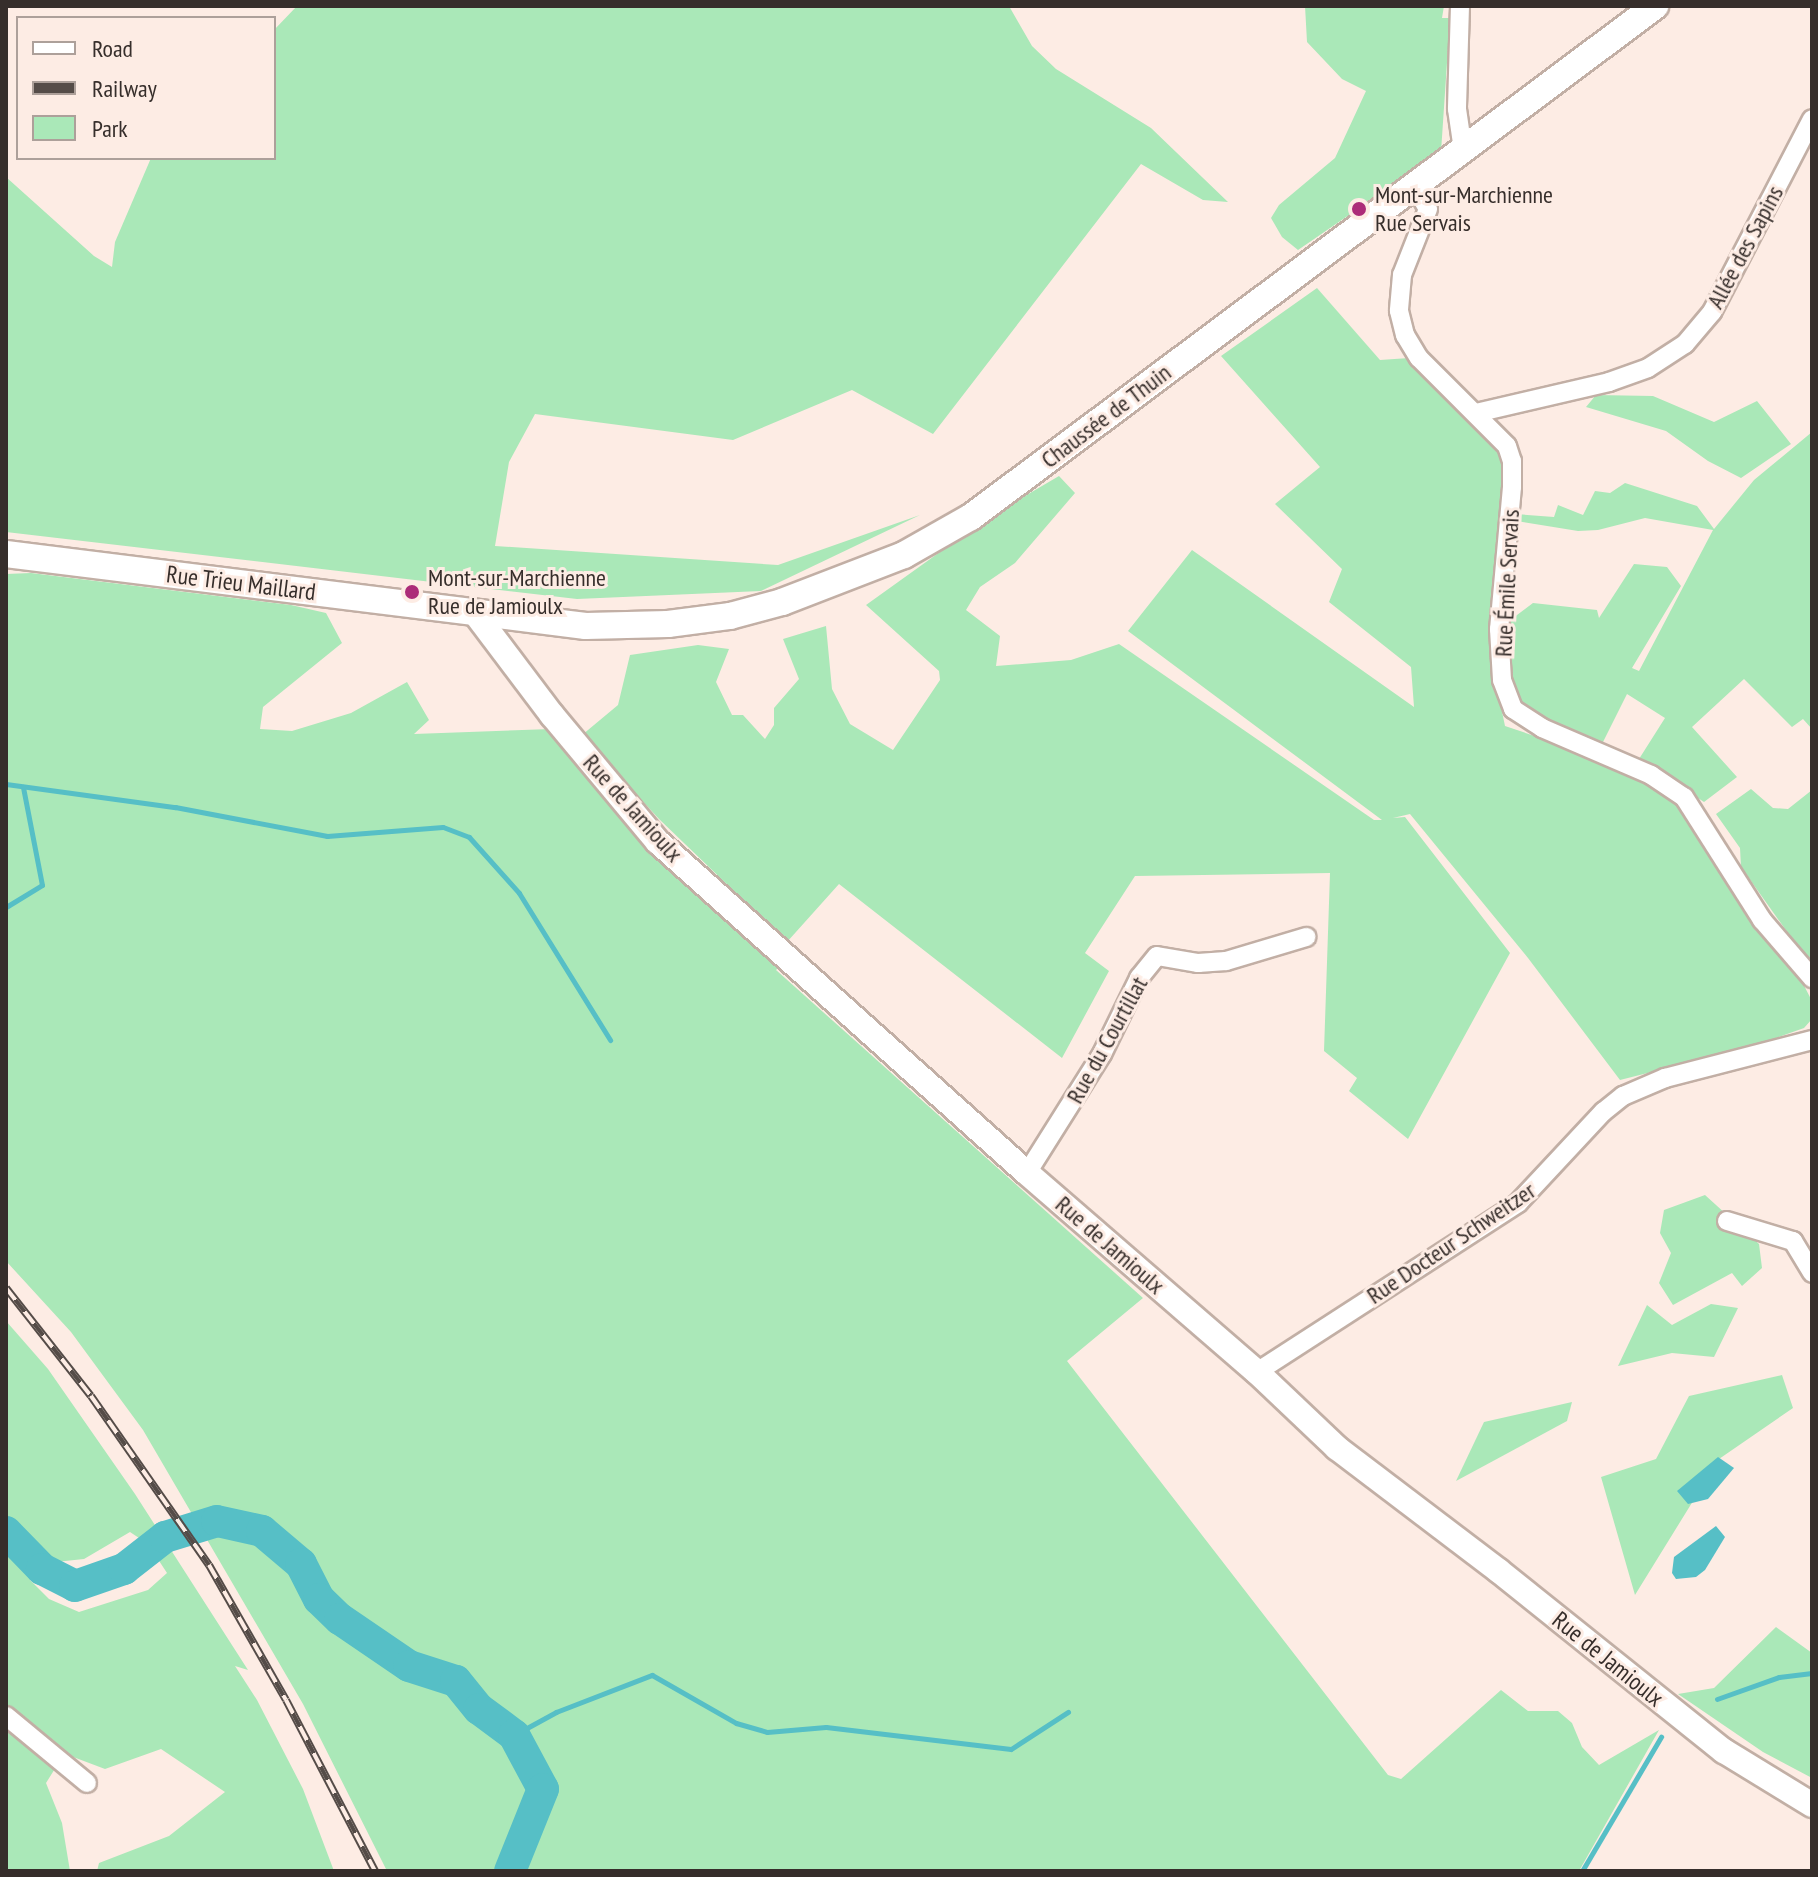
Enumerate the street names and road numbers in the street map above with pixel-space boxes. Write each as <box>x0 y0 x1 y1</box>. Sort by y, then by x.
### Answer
street label: Allée des Sapins <box>1701 181 1789 313</box>
street label: Chaussée de Thuin <box>1035 358 1177 474</box>
street label: Rue Émile Servais <box>1489 509 1525 657</box>
street label: Rue Trieu Maillard <box>164 560 318 606</box>
street label: Rue de Jamioulx <box>577 748 689 868</box>
street label: Rue du Courtillat <box>1060 972 1154 1108</box>
street label: Rue Docteur Schweitzer <box>1361 1176 1541 1310</box>
street label: Rue de Jamioulx <box>1050 1190 1170 1300</box>
street label: Rue de Jamioulx <box>1547 1605 1669 1713</box>

